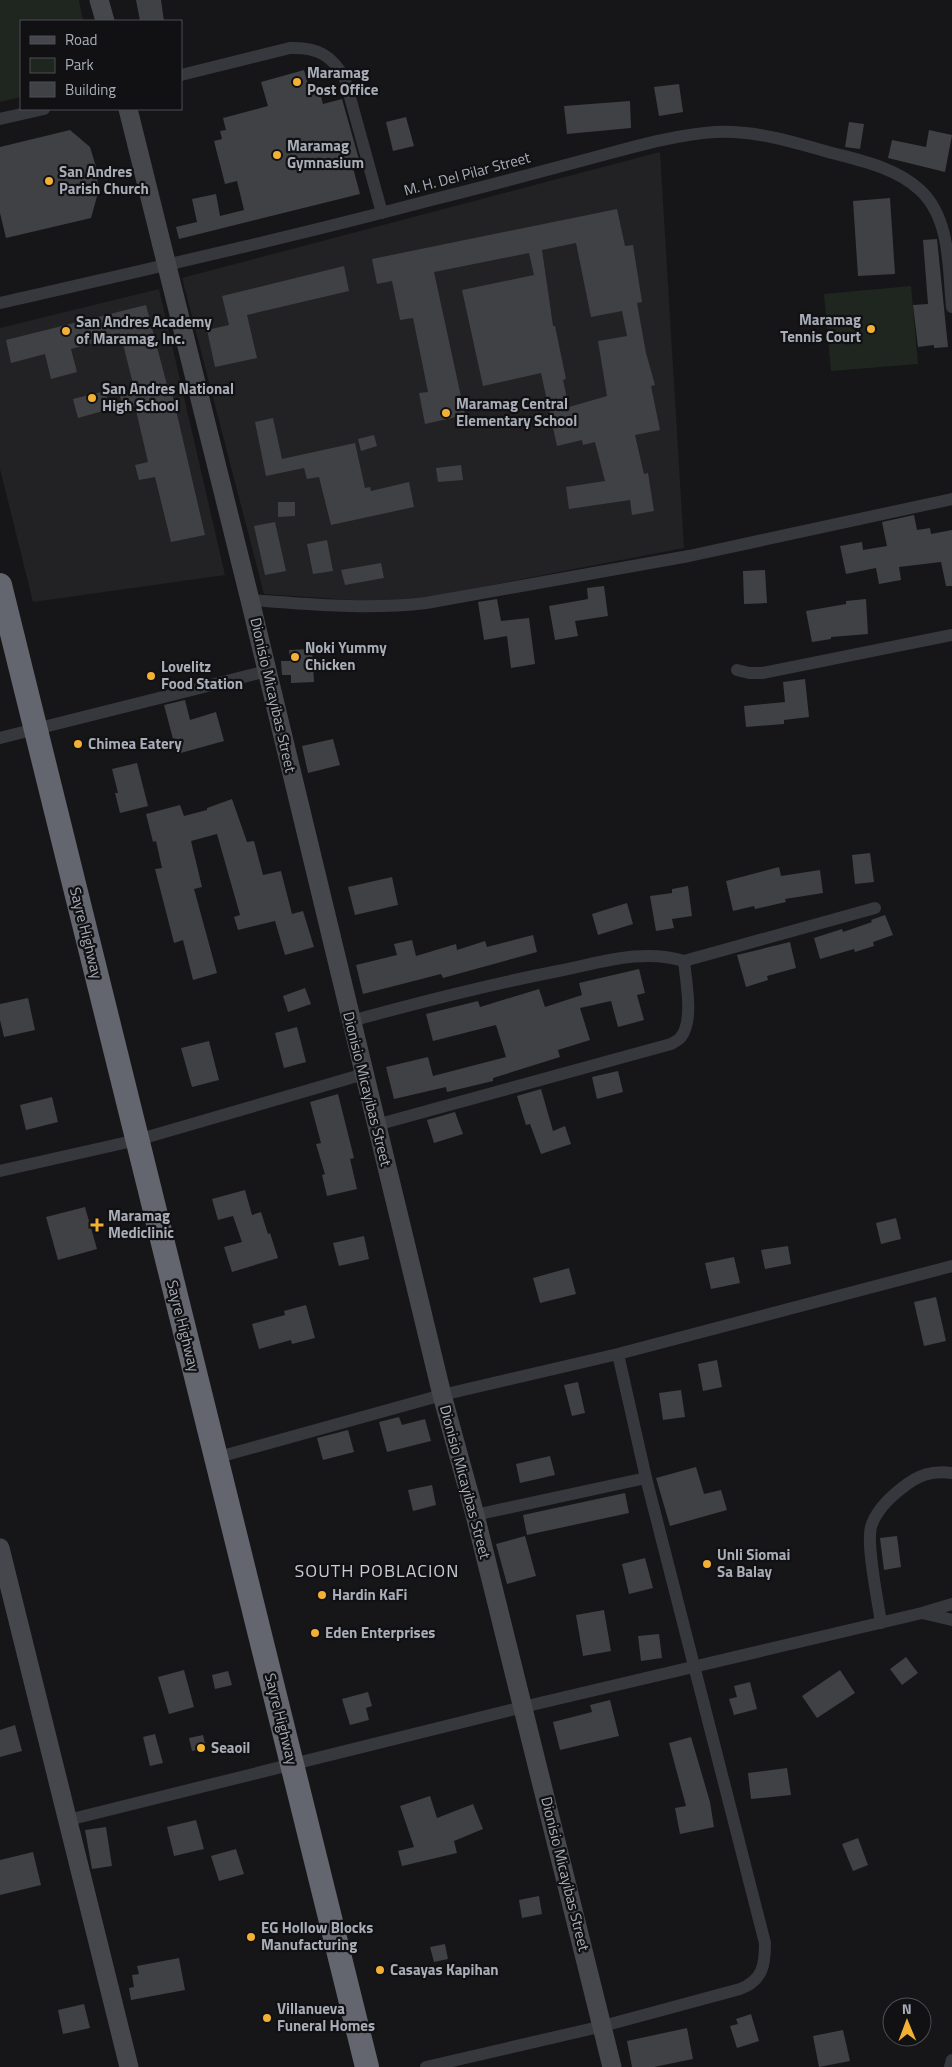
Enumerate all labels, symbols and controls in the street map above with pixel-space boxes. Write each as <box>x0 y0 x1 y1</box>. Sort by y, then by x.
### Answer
legend <box>20 20 182 110</box>
text: Road <box>65 28 97 51</box>
text: Park <box>65 53 94 76</box>
place label: Maramag Post Office <box>307 61 379 101</box>
marker: Maramag Post Office <box>291 76 303 88</box>
text: Building <box>65 78 116 101</box>
place label: Maramag Gymnasium <box>287 134 364 174</box>
street label: M. H. Del Pilar Street <box>401 145 533 201</box>
marker: Maramag Gymnasium <box>271 149 283 161</box>
place label: San Andres Parish Church <box>59 160 149 200</box>
marker: San Andres Parish Church <box>43 175 55 187</box>
place label: Maramag Tennis Court <box>780 308 862 348</box>
place label: San Andres Academy of Maramag, Inc. <box>76 310 212 350</box>
marker: Maramag Tennis Court <box>865 323 877 335</box>
marker: San Andres Academy of Maramag, Inc. <box>60 325 72 337</box>
place label: San Andres National High School <box>102 377 234 417</box>
marker: San Andres National High School <box>86 392 98 404</box>
place label: Maramag Central Elementary School <box>456 392 577 432</box>
marker: Maramag Central Elementary School <box>440 407 452 419</box>
street label: Dionisio Micayibas Street <box>244 615 303 775</box>
place label: Noki Yummy Chicken <box>305 636 387 676</box>
marker: Noki Yummy Chicken <box>289 651 301 663</box>
place label: Lovelitz Food Station <box>161 655 243 695</box>
marker: Lovelitz Food Station <box>145 670 157 682</box>
place label: Chimea Eatery <box>88 732 182 755</box>
marker: Chimea Eatery <box>72 738 84 750</box>
street label: Sayre Highway <box>64 885 109 981</box>
street label: Dionisio Micayibas Street <box>337 1009 398 1169</box>
place label: Maramag Mediclinic <box>108 1204 174 1244</box>
marker: Maramag Mediclinic <box>90 1218 104 1232</box>
street label: Sayre Highway <box>161 1278 206 1374</box>
street label: Dionisio Micayibas Street <box>434 1402 497 1562</box>
place label: Unli Siomai Sa Balay <box>717 1543 790 1583</box>
district label: SOUTH POBLACION <box>295 1557 459 1584</box>
marker: Unli Siomai Sa Balay <box>701 1558 713 1570</box>
place label: Hardin KaFi <box>332 1583 407 1606</box>
marker: Hardin KaFi <box>316 1589 328 1601</box>
place label: Eden Enterprises <box>325 1621 435 1644</box>
marker: Eden Enterprises <box>309 1627 321 1639</box>
street label: Sayre Highway <box>259 1671 304 1767</box>
place label: Seaoil <box>211 1736 250 1759</box>
marker: Seaoil <box>195 1742 207 1754</box>
street label: Dionisio Micayibas Street <box>535 1794 596 1954</box>
place label: EG Hollow Blocks Manufacturing <box>261 1916 373 1956</box>
marker: EG Hollow Blocks Manufacturing <box>245 1931 257 1943</box>
place label: Casayas Kapihan <box>390 1958 499 1981</box>
marker: Casayas Kapihan <box>374 1964 386 1976</box>
place label: Villanueva Funeral Homes <box>277 1997 375 2037</box>
north arrow <box>882 1997 932 2047</box>
text: N <box>902 1998 912 2019</box>
marker: Villanueva Funeral Homes <box>261 2012 273 2024</box>

